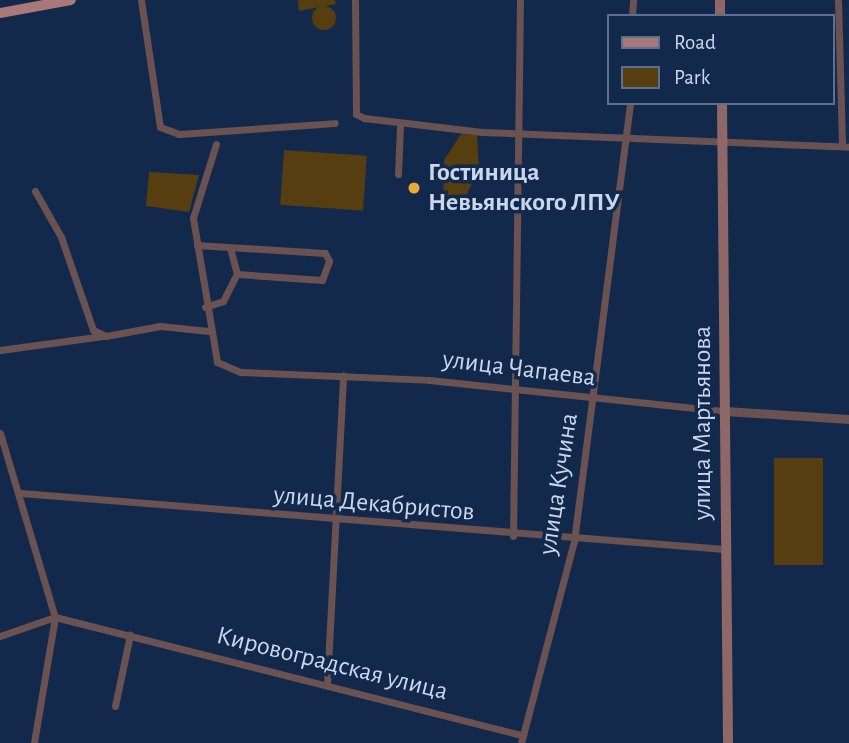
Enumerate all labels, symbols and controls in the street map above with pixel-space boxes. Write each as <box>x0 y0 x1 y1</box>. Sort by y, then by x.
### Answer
legend <box>608 14 835 105</box>
text: Road <box>674 32 716 53</box>
text: Park <box>674 67 710 88</box>
place label: Гостиница Невьянского ЛПУ <box>428 157 620 218</box>
marker: Гостиница Невьянского ЛПУ <box>406 180 422 196</box>
street label: улица Мартьянова <box>687 326 719 520</box>
street label: улица Чапаева <box>441 344 597 394</box>
street label: улица Кучина <box>532 411 586 557</box>
street label: улица Декабристов <box>272 480 476 528</box>
street label: Кировоградская улица <box>213 620 451 708</box>

